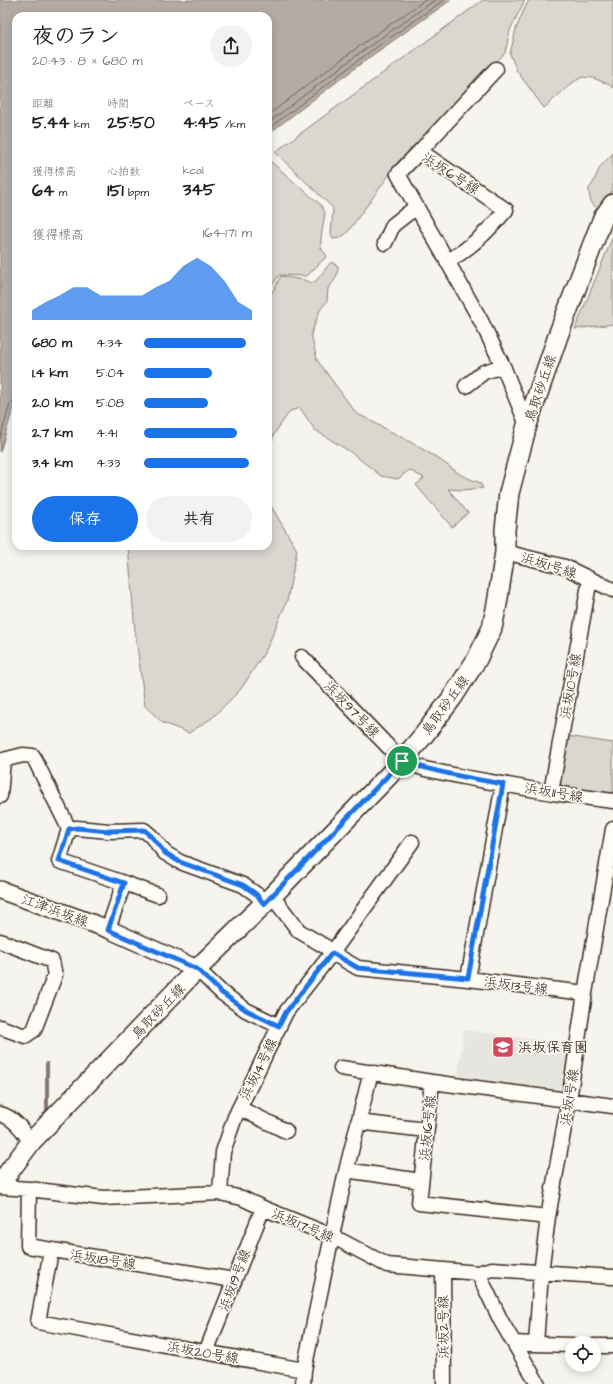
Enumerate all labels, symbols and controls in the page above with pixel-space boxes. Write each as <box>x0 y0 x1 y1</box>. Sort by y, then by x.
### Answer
text: 夜のラン <box>32 21 120 52</box>
button: share <box>210 25 252 67</box>
text: 20:43 · 8 × 680 m <box>32 52 143 70</box>
text: 距離 <box>32 96 54 111</box>
text: 時間 <box>107 96 129 111</box>
text: ペース <box>183 96 215 111</box>
text: 5.44 <box>32 111 70 135</box>
text: 25:50 <box>107 111 155 135</box>
text: 4:45 <box>183 111 221 135</box>
text: km <box>70 117 89 132</box>
text: /km <box>221 117 245 132</box>
street label: 浜坂6号線 <box>418 148 483 200</box>
text: kcal <box>183 163 204 178</box>
text: 獲得標高 <box>32 164 76 179</box>
text: 心拍数 <box>107 164 140 179</box>
text: 345 <box>183 178 215 202</box>
text: 64 <box>32 179 54 203</box>
text: 151 <box>107 179 124 203</box>
text: m <box>54 185 67 200</box>
text: bpm <box>124 185 149 200</box>
text: 164–171 m <box>203 224 252 242</box>
text: 獲得標高 <box>32 226 84 244</box>
text: 680 m <box>32 334 72 352</box>
text: 4:34 <box>96 334 122 352</box>
street label: 鳥取砂丘線 <box>520 352 562 425</box>
text: 1.4 km <box>32 364 68 382</box>
text: 5:04 <box>96 364 124 382</box>
text: 2.0 km <box>32 394 73 412</box>
text: 5:08 <box>96 394 124 412</box>
text: 2.7 km <box>32 424 73 442</box>
text: 4:41 <box>96 424 118 442</box>
text: 3.4 km <box>32 454 73 472</box>
text: 4:33 <box>96 454 120 472</box>
button: 保存 <box>32 496 138 542</box>
button: 共有 <box>146 496 252 542</box>
street label: 浜坂1号線 <box>518 548 579 584</box>
street label: 浜坂10号線 <box>555 652 587 721</box>
street label: 鳥取砂丘線 <box>417 671 474 740</box>
street label: 浜坂97号線 <box>319 677 384 743</box>
pin <box>385 744 419 778</box>
icon: arrive <box>391 750 413 772</box>
street label: 浜坂11号線 <box>523 778 585 808</box>
street label: 江津浜坂線 <box>18 890 91 932</box>
street label: 浜坂13号線 <box>482 972 549 1000</box>
street label: 鳥取砂丘線 <box>127 980 190 1044</box>
school or university icon: 浜坂保育園 <box>490 1034 516 1060</box>
street label: 浜坂14号線 <box>235 1035 283 1104</box>
place label: 浜坂保育園 <box>518 1038 588 1058</box>
street label: 浜坂1号線 <box>556 1067 584 1127</box>
street label: 浜坂16号線 <box>415 1094 441 1162</box>
street label: 浜坂17号線 <box>268 1204 337 1248</box>
street label: 浜坂18号線 <box>68 1245 137 1275</box>
street label: 浜坂19号線 <box>214 1246 256 1315</box>
street label: 浜坂2号線 <box>433 1295 455 1359</box>
map controls <box>565 1336 601 1372</box>
button: locate <box>565 1336 601 1372</box>
street label: 浜坂20号線 <box>165 1337 240 1369</box>

